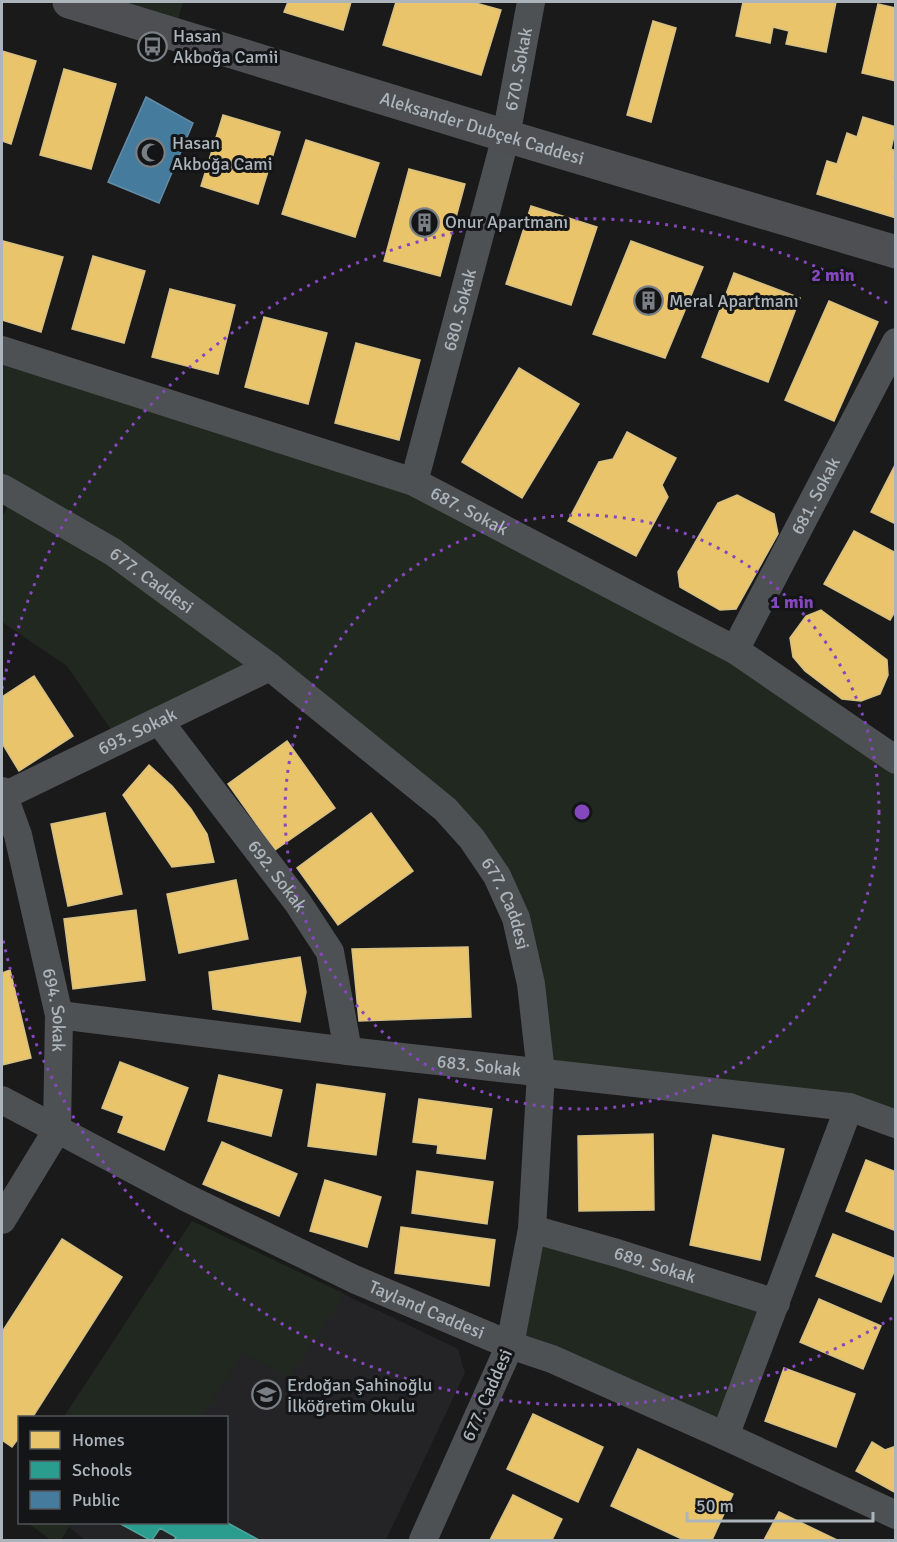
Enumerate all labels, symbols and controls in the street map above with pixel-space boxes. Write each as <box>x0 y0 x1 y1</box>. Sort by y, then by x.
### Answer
place label: Hasan Akboğa Camii <box>173 25 278 68</box>
street label: 670. Sokak <box>500 26 537 113</box>
bus stop icon: Hasan Akboğa Camii <box>136 30 168 62</box>
street label: Aleksander Dubçek Caddesi <box>377 87 587 170</box>
place label: Hasan Akboğa Cami <box>172 132 273 175</box>
mosque icon: Hasan Akboğa Cami <box>135 137 167 169</box>
building icon: Onur Apartmanı <box>408 206 440 238</box>
place label: Onur Apartmanı <box>445 211 568 233</box>
text: 2 min <box>811 264 855 286</box>
street label: 680. Sokak <box>438 266 481 354</box>
building icon: Meral Apartmanı <box>632 285 664 317</box>
place label: Meral Apartmanı <box>669 290 799 312</box>
street label: 681. Sokak <box>786 453 845 538</box>
street label: 687. Sokak <box>427 482 512 540</box>
street label: 677. Caddesi <box>105 542 198 618</box>
text: 1 min <box>770 591 814 613</box>
street label: 693. Sokak <box>94 703 180 760</box>
centre of rings <box>572 802 592 822</box>
street label: 692. Sokak <box>243 836 312 916</box>
street label: 677. Caddesi <box>476 853 534 952</box>
street label: 694. Sokak <box>38 966 70 1052</box>
street label: 683. Sokak <box>436 1050 522 1081</box>
street label: 689. Sokak <box>611 1242 698 1288</box>
street label: Tayland Caddesi <box>366 1276 488 1344</box>
street label: 677. Caddesi <box>457 1346 517 1444</box>
place label: Erdoğan Şahinoğlu İlköğretim Okulu <box>287 1374 432 1417</box>
school or university icon: Erdoğan Şahinoğlu İlköğretim Okulu <box>250 1379 282 1411</box>
legend <box>18 1416 228 1524</box>
text: Homes <box>72 1429 125 1451</box>
text: Schools <box>72 1459 132 1481</box>
scale bar <box>687 1485 873 1523</box>
text: Public <box>72 1489 120 1511</box>
text: 50 m <box>696 1495 734 1517</box>

